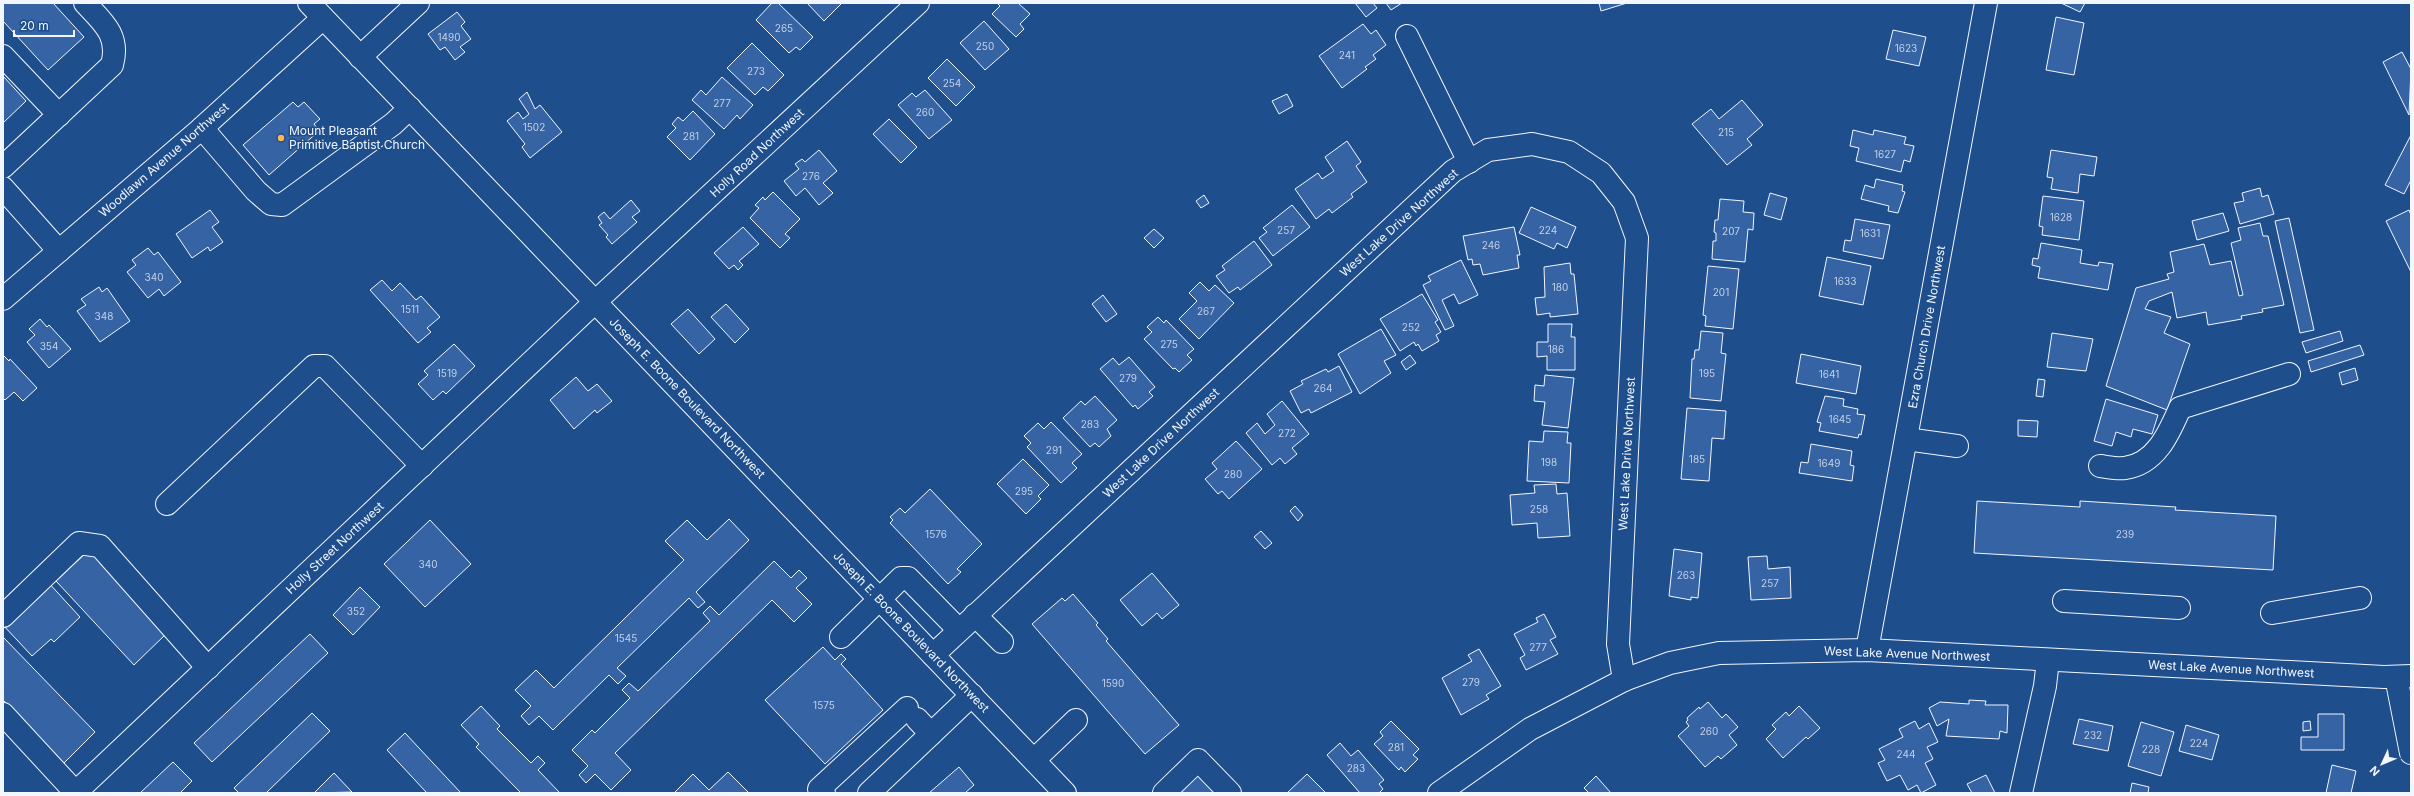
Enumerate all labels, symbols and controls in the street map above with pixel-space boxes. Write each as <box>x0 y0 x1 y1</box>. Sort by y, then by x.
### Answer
scale bar <box>14 12 74 38</box>
text: 20 m <box>20 18 49 33</box>
house number: 265 <box>775 22 793 34</box>
house number: 1490 <box>437 31 461 43</box>
house number: 250 <box>976 40 994 52</box>
house number: 1623 <box>1895 42 1917 54</box>
house number: 241 <box>1339 49 1355 61</box>
house number: 273 <box>747 65 765 77</box>
house number: 254 <box>943 77 961 89</box>
house number: 277 <box>713 97 731 109</box>
street label: Woodlawn Avenue Northwest <box>96 99 232 220</box>
street label: Holly Road Northwest <box>706 105 807 200</box>
house number: 260 <box>916 106 934 118</box>
house number: 1502 <box>523 121 545 133</box>
place label: Mount Pleasant Primitive Baptist Church <box>289 123 425 152</box>
house number: 215 <box>1718 126 1734 138</box>
house number: 281 <box>683 130 699 142</box>
marker: Mount Pleasant Primitive Baptist Church <box>276 133 286 143</box>
house number: 1627 <box>1874 148 1896 160</box>
street label: West Lake Drive Northwest <box>1336 165 1461 280</box>
house number: 276 <box>802 170 820 182</box>
house number: 1628 <box>2050 211 2072 223</box>
house number: 257 <box>1277 224 1295 236</box>
house number: 224 <box>1539 224 1557 236</box>
house number: 207 <box>1722 225 1740 237</box>
house number: 1631 <box>1860 227 1880 239</box>
house number: 246 <box>1482 239 1500 251</box>
street label: Ezra Church Drive Northwest <box>1905 244 1948 409</box>
house number: 340 <box>145 271 163 283</box>
house number: 1633 <box>1834 275 1856 287</box>
house number: 180 <box>1552 281 1568 293</box>
house number: 201 <box>1713 286 1729 298</box>
house number: 1511 <box>401 303 419 315</box>
house number: 267 <box>1197 305 1215 317</box>
house number: 348 <box>95 310 113 322</box>
street label: Joseph E. Boone Boulevard Northwest <box>606 314 769 481</box>
house number: 252 <box>1402 321 1420 333</box>
house number: 275 <box>1160 338 1178 350</box>
house number: 354 <box>40 340 58 352</box>
house number: 186 <box>1548 343 1564 355</box>
house number: 1519 <box>437 367 457 379</box>
house number: 195 <box>1699 367 1715 379</box>
house number: 1641 <box>1819 368 1839 380</box>
house number: 279 <box>1119 372 1137 384</box>
street label: West Lake Drive Northwest <box>1615 377 1638 531</box>
house number: 264 <box>1314 382 1332 394</box>
street label: West Lake Drive Northwest <box>1099 385 1222 501</box>
house number: 1645 <box>1829 413 1851 425</box>
house number: 283 <box>1081 418 1099 430</box>
house number: 272 <box>1278 427 1296 439</box>
house number: 291 <box>1046 444 1062 456</box>
house number: 185 <box>1689 453 1705 465</box>
house number: 198 <box>1541 456 1557 468</box>
house number: 1649 <box>1818 457 1840 469</box>
house number: 280 <box>1224 468 1242 480</box>
house number: 295 <box>1015 485 1033 497</box>
street label: Holly Street Northwest <box>283 498 387 597</box>
house number: 258 <box>1530 503 1548 515</box>
house number: 1576 <box>925 528 947 540</box>
house number: 239 <box>2116 528 2134 540</box>
street label: Joseph E. Boone Boulevard Northwest <box>830 548 993 715</box>
house number: 340 <box>419 558 437 570</box>
house number: 263 <box>1677 569 1695 581</box>
house number: 257 <box>1761 577 1779 589</box>
house number: 352 <box>347 605 365 617</box>
house number: 1545 <box>615 632 637 644</box>
house number: 277 <box>1529 641 1547 653</box>
street label: West Lake Avenue Northwest <box>1824 643 1991 664</box>
street label: West Lake Avenue Northwest <box>2148 657 2315 680</box>
house number: 279 <box>1462 676 1480 688</box>
house number: 1590 <box>1102 677 1124 689</box>
house number: 1575 <box>813 699 835 711</box>
house number: 260 <box>1700 725 1718 737</box>
house number: 232 <box>2084 729 2102 741</box>
house number: 224 <box>2190 737 2208 749</box>
house number: 281 <box>1388 741 1404 753</box>
house number: 228 <box>2142 743 2160 755</box>
north arrow <box>2362 744 2402 784</box>
house number: 244 <box>1897 748 1915 760</box>
house number: 283 <box>1347 762 1365 774</box>
text: N <box>2367 763 2383 779</box>

